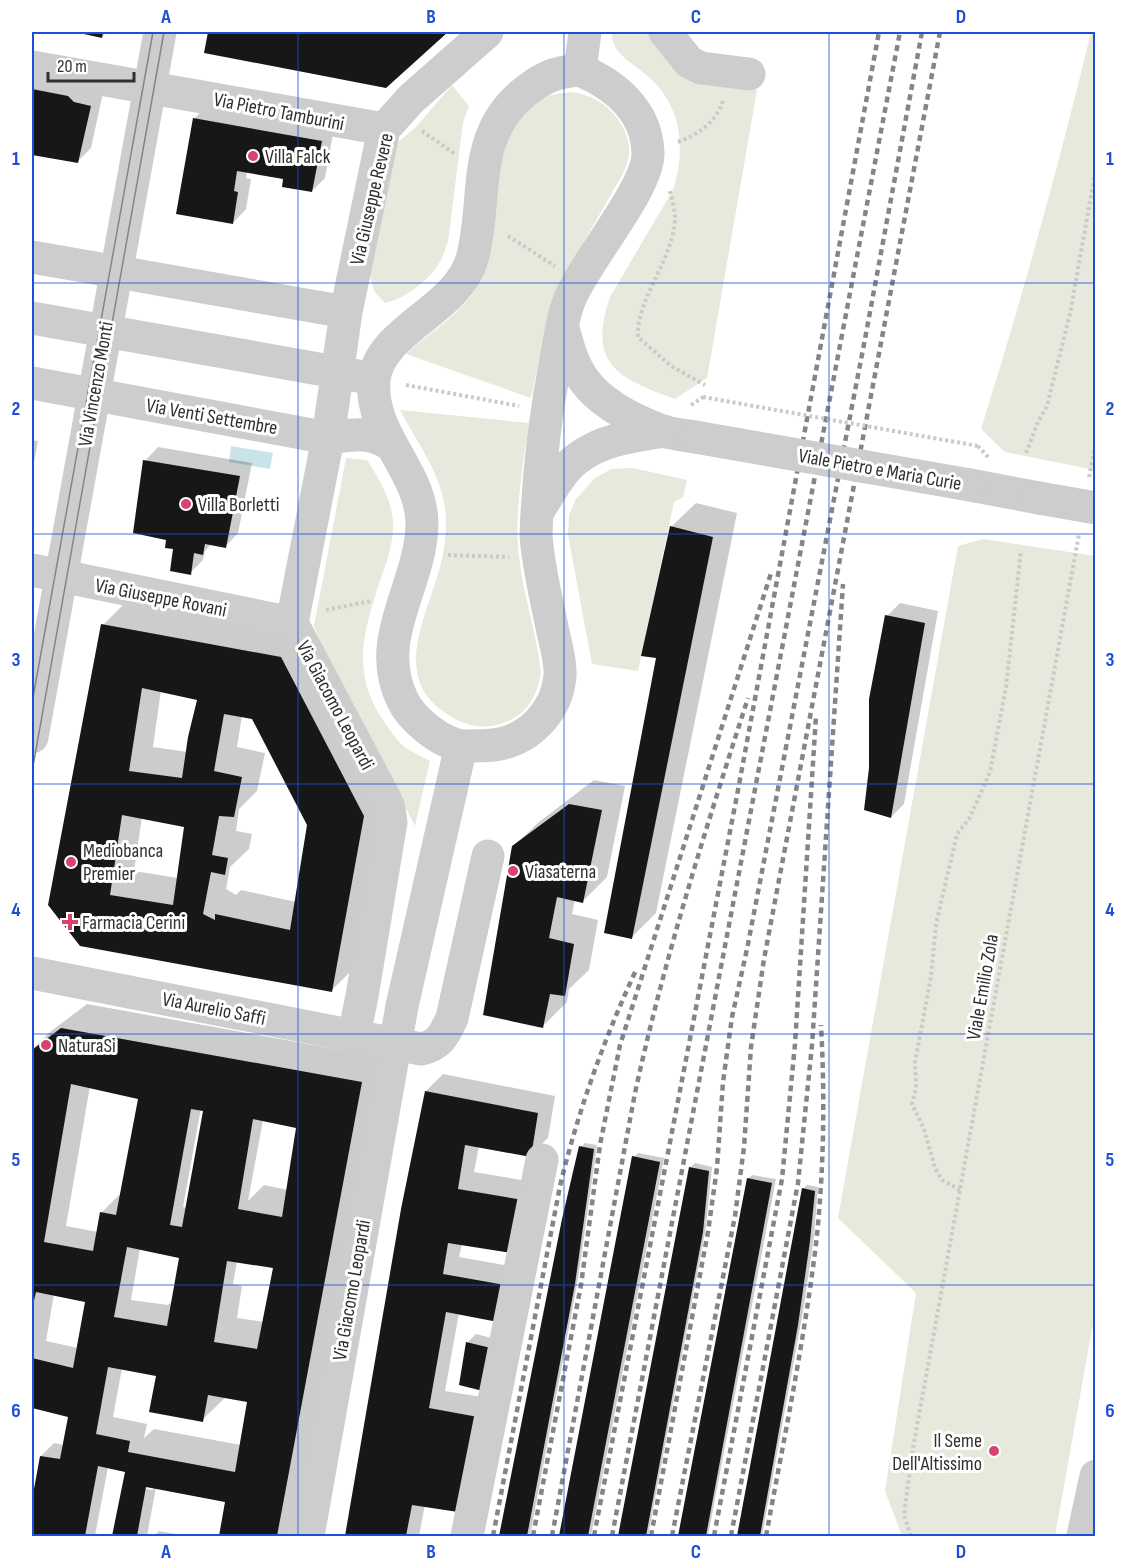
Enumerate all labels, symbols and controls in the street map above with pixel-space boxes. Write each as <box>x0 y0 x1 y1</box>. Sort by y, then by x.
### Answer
text: A <box>160 5 171 29</box>
text: B <box>426 5 436 29</box>
text: C <box>691 5 701 29</box>
text: D <box>956 5 966 29</box>
scale bar <box>48 45 134 83</box>
text: 20 m <box>57 56 87 77</box>
street label: Via Pietro Tamburini <box>211 88 346 136</box>
street label: Via Giuseppe Revere <box>345 131 399 268</box>
place label: Villa Falck <box>265 145 331 169</box>
text: 1 <box>12 147 20 171</box>
text: 1 <box>1106 147 1114 171</box>
marker: Villa Falck <box>246 149 260 163</box>
street label: Via Vincenzo Monti <box>73 320 119 449</box>
street label: Via Venti Settembre <box>144 394 279 440</box>
text: 2 <box>12 397 20 421</box>
text: 2 <box>1106 397 1114 421</box>
street label: Viale Pietro e Maria Curie <box>796 444 963 496</box>
place label: Villa Borletti <box>198 493 280 517</box>
marker: Villa Borletti <box>179 497 193 511</box>
street label: Via Giuseppe Rovani <box>93 573 229 622</box>
street label: Via Giacomo Leopardi <box>291 637 379 774</box>
text: 3 <box>12 648 21 672</box>
text: 3 <box>1106 648 1115 672</box>
place label: Mediobanca Premier <box>83 839 163 886</box>
marker: Mediobanca Premier <box>64 855 78 869</box>
place label: Viasaterna <box>525 860 596 884</box>
marker: Viasaterna <box>506 864 520 878</box>
text: 4 <box>11 898 21 922</box>
text: 4 <box>1105 898 1115 922</box>
place label: Farmacia Cerini <box>82 911 185 935</box>
marker: Farmacia Cerini <box>63 915 77 929</box>
street label: Viale Emilio Zola <box>962 932 1004 1042</box>
street label: Via Aurelio Saffi <box>160 987 268 1031</box>
place label: NaturaSì <box>58 1034 116 1058</box>
marker: NaturaSì <box>39 1038 53 1052</box>
text: 5 <box>12 1148 21 1172</box>
text: 5 <box>1106 1148 1115 1172</box>
street label: Via Giacomo Leopardi <box>328 1218 376 1362</box>
text: 6 <box>11 1399 21 1423</box>
text: 6 <box>1105 1399 1115 1423</box>
place label: Il Seme Dell'Altissimo <box>892 1429 982 1476</box>
marker: Il Seme Dell'Altissimo <box>987 1444 1001 1458</box>
text: A <box>160 1540 171 1564</box>
text: B <box>426 1540 436 1564</box>
text: C <box>691 1540 701 1564</box>
text: D <box>956 1540 966 1564</box>

